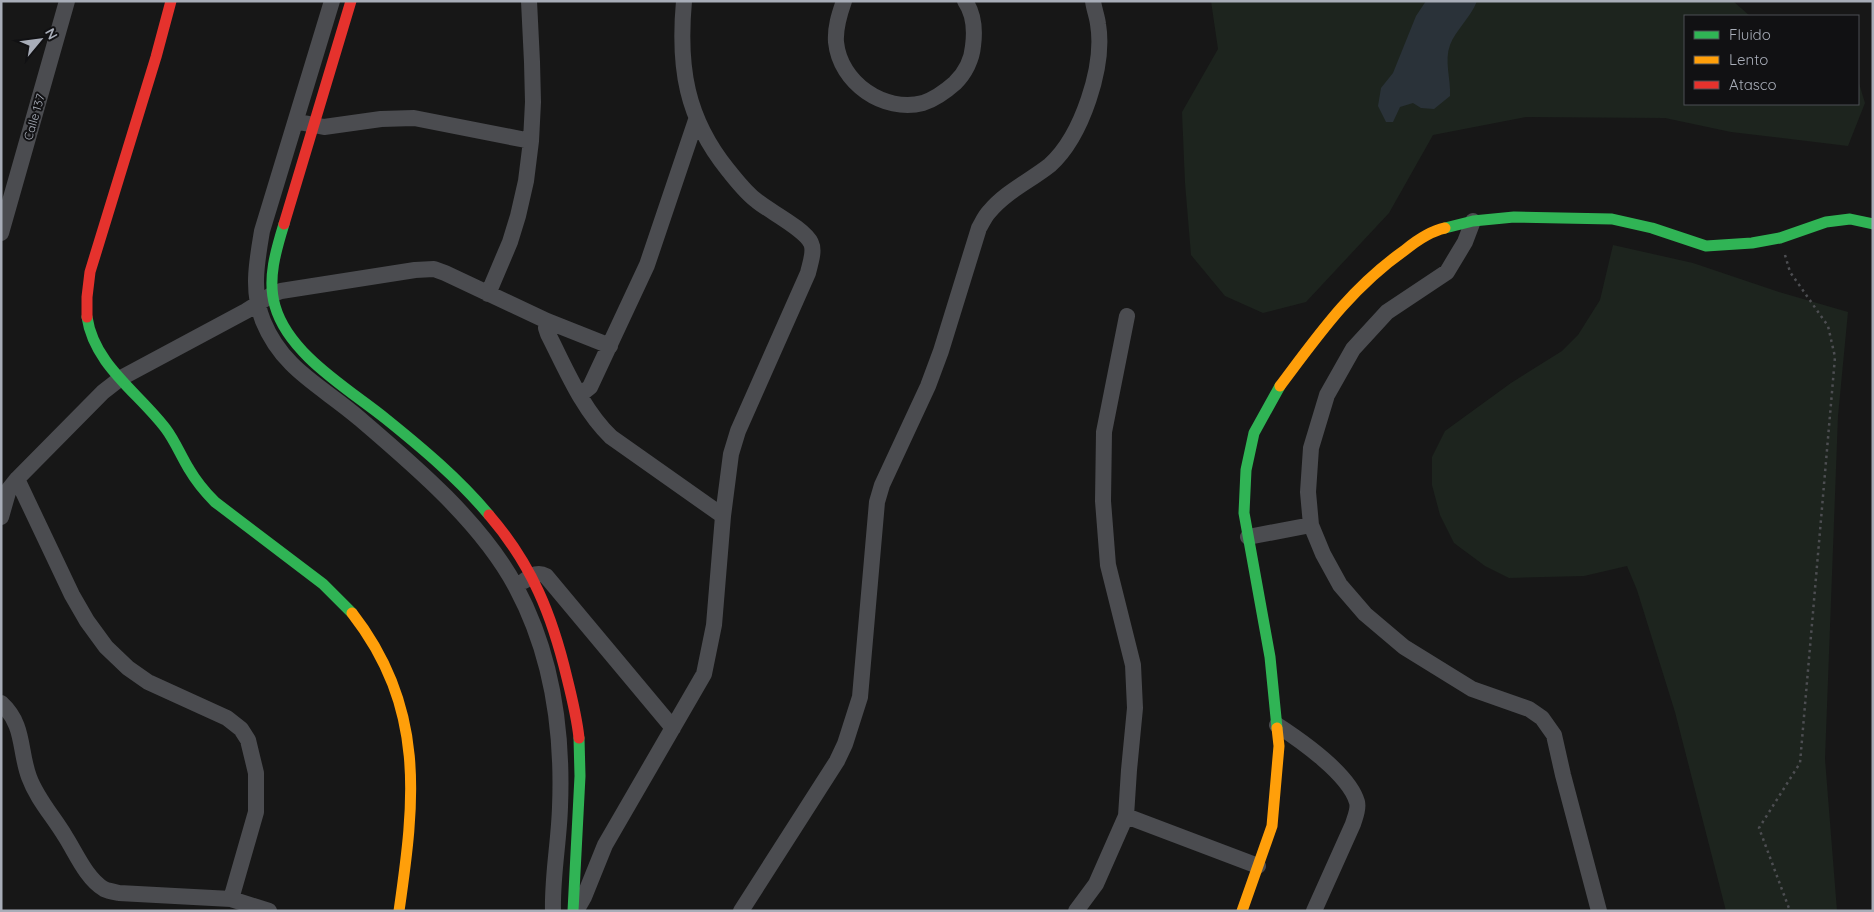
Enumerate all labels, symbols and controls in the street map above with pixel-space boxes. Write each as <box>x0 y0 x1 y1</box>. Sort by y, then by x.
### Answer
north arrow <box>15 15 65 65</box>
legend <box>1684 15 1859 105</box>
text: N <box>41 25 62 43</box>
text: Fluido <box>1729 25 1771 44</box>
text: Lento <box>1729 50 1768 69</box>
text: Atasco <box>1729 75 1777 94</box>
street label: Calle 137 <box>20 92 48 142</box>

